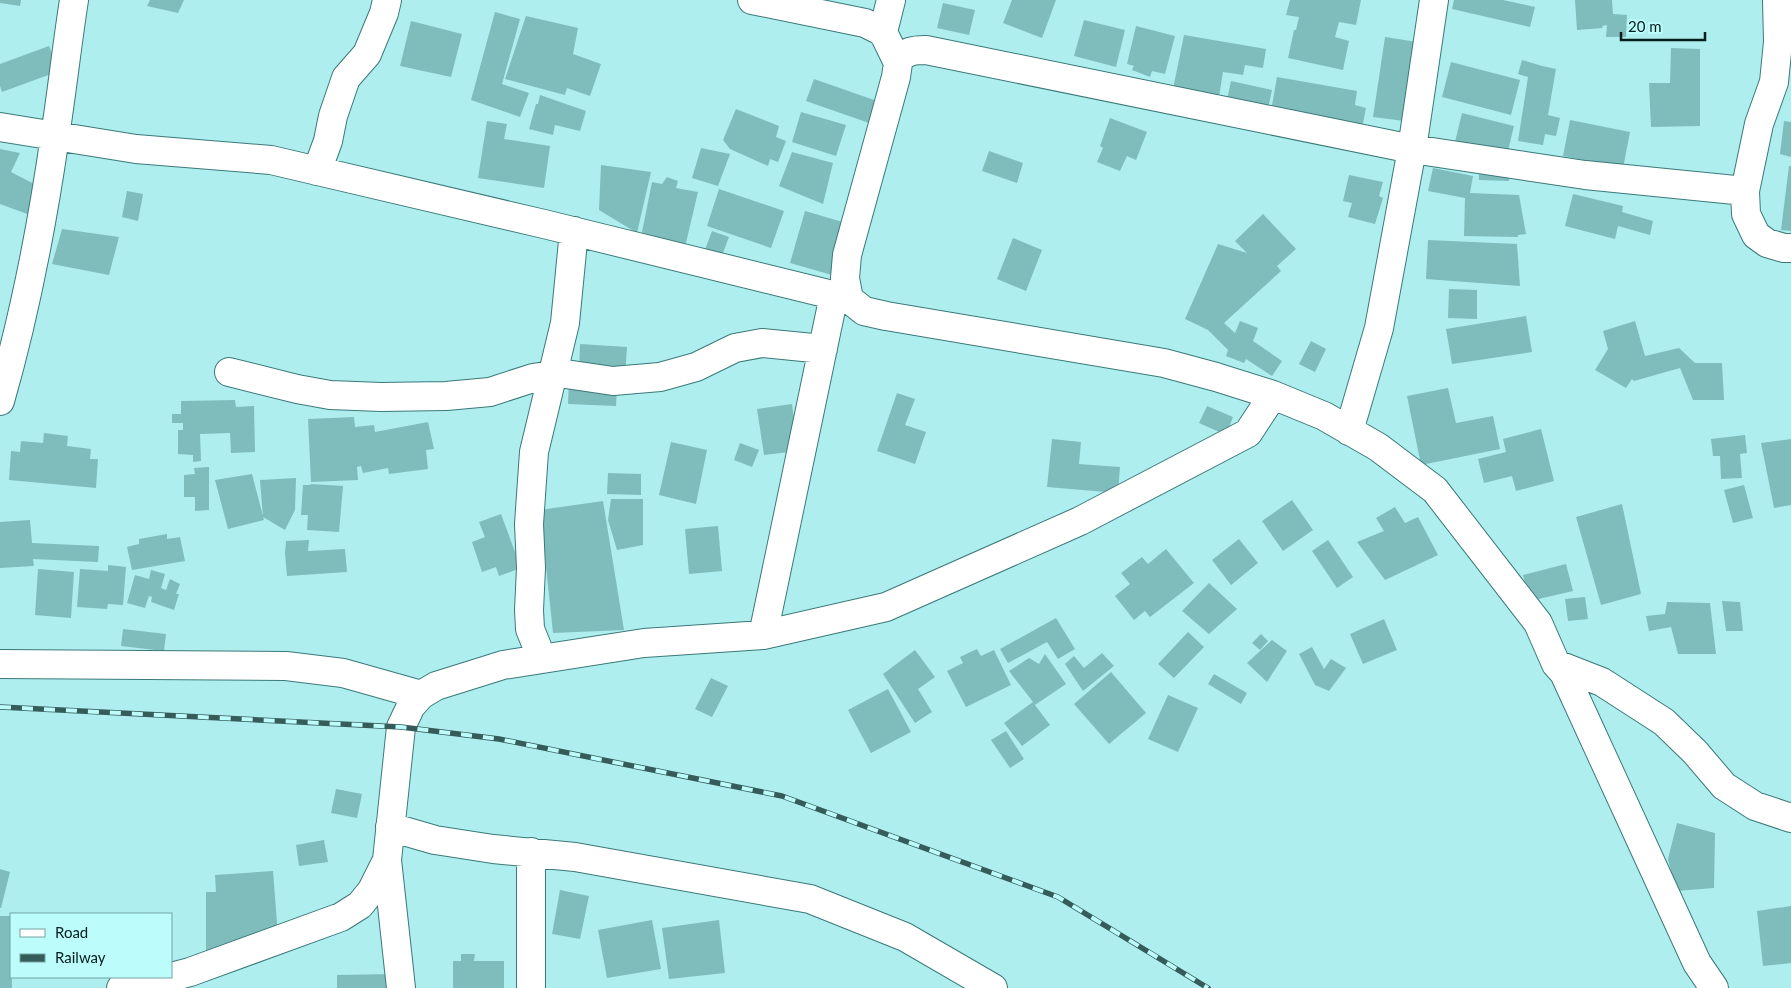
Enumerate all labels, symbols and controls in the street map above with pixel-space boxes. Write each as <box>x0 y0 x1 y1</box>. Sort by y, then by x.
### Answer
scale bar <box>1621 10 1705 42</box>
text: 20 m <box>1628 17 1662 35</box>
legend <box>10 913 172 978</box>
text: Road <box>55 923 88 941</box>
text: Railway <box>55 948 106 966</box>

